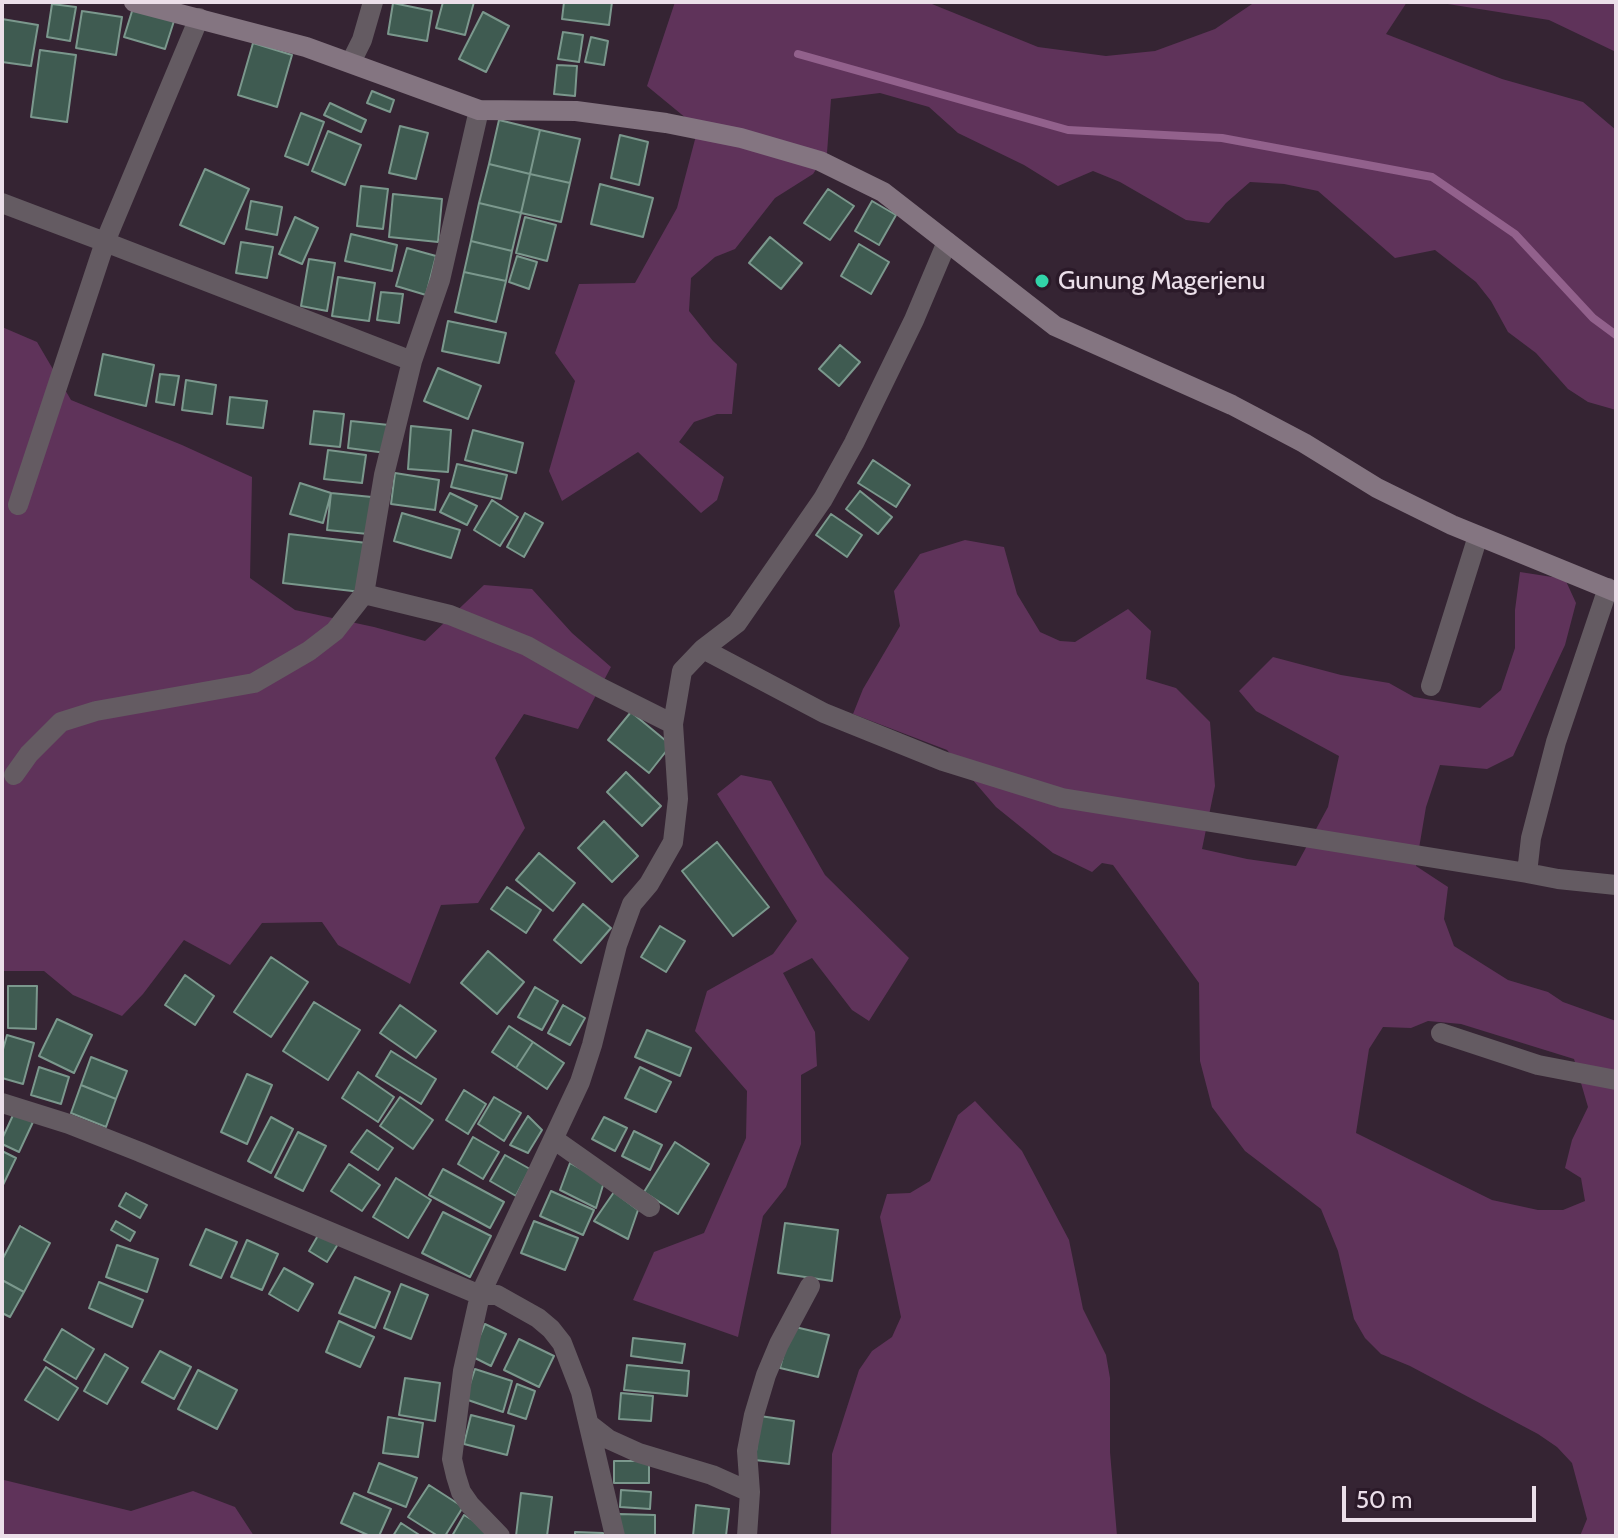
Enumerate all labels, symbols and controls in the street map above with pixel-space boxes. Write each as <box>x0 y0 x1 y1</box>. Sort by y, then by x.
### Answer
place label: Gunung Magerjenu <box>1058 265 1265 297</box>
marker: Gunung Magerjenu <box>1033 272 1051 290</box>
scale bar <box>1346 1470 1540 1520</box>
text: 50 m <box>1356 1485 1412 1514</box>

